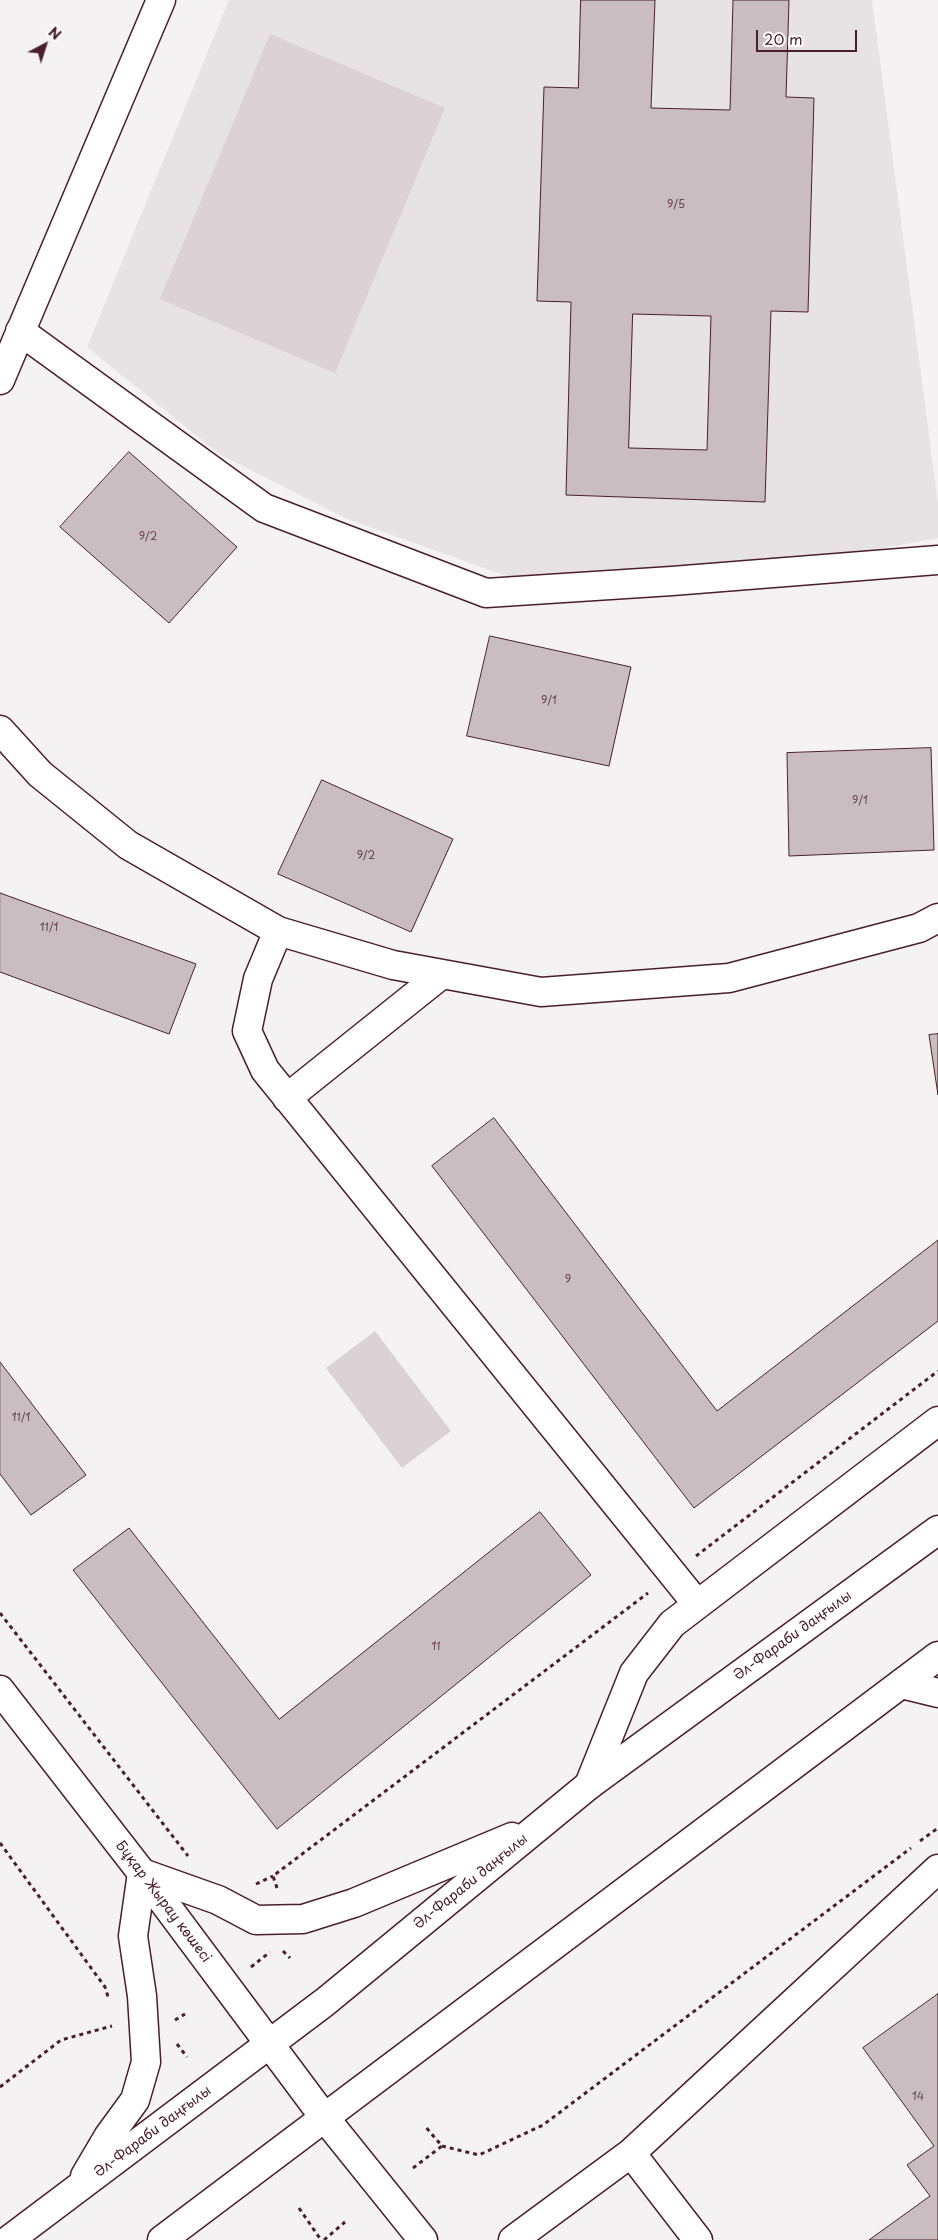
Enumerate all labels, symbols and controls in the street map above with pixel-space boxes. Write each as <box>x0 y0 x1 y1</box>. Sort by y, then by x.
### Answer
north arrow <box>20 20 70 70</box>
scale bar <box>758 20 859 52</box>
text: N <box>44 22 66 45</box>
text: 20 m <box>764 27 803 50</box>
house number: 9/5 <box>667 198 685 212</box>
house number: 9/2 <box>139 530 157 544</box>
house number: 9/1 <box>541 694 557 708</box>
house number: 9/1 <box>852 794 868 808</box>
house number: 9/2 <box>357 849 375 863</box>
house number: 11/1 <box>40 921 58 935</box>
house number: 9 <box>565 1273 571 1287</box>
house number: 11/1 <box>12 1411 30 1425</box>
street label: Әл-Фараби даңғылы <box>731 1587 855 1685</box>
house number: 11 <box>431 1640 441 1654</box>
street label: Әл-Фараби даңғылы <box>411 1831 531 1933</box>
street label: Бұқар Жырау көшесі <box>112 1838 214 1966</box>
street label: Әл-Фараби даңғылы <box>91 2083 215 2181</box>
house number: 14 <box>912 2090 924 2104</box>

